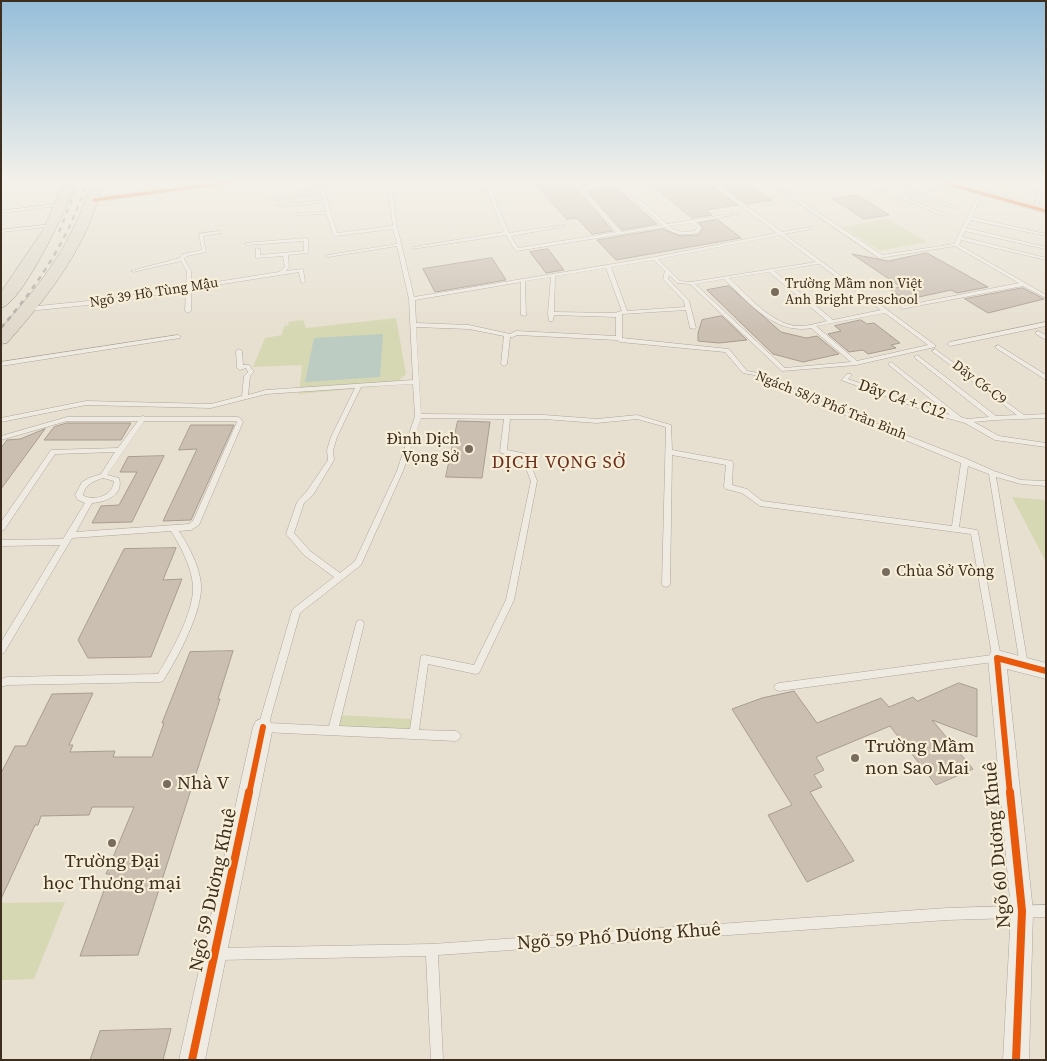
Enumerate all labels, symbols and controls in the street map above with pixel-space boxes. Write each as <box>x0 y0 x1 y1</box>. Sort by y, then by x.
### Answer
street label: Ngõ 39 Hồ Tùng Mậu <box>89 275 219 311</box>
place label: Trường Mầm non Việt Anh Bright Preschool <box>785 276 922 308</box>
marker: Trường Mầm non Việt Anh Bright Preschool <box>769 286 781 298</box>
street label: Dãy C6-C9 <box>949 357 1009 409</box>
street label: Ngách 58/3 Phố Trần Bình <box>753 368 909 444</box>
street label: Dãy C4 + C12 <box>856 376 948 424</box>
place label: Đình Dịch Vọng Sở <box>386 430 459 468</box>
marker: Đình Dịch Vọng Sở <box>463 443 475 455</box>
district label: DỊCH VỌNG SỞ <box>490 452 628 474</box>
place label: Chùa Sở Vòng <box>896 562 994 582</box>
marker: Chùa Sở Vòng <box>880 566 892 578</box>
place label: Trường Mầm non Sao Mai <box>865 736 975 780</box>
marker: Trường Mầm non Sao Mai <box>849 752 861 764</box>
street label: Ngõ 60 Dương Khuê <box>979 761 1017 929</box>
place label: Nhà V <box>177 773 229 795</box>
marker: Nhà V <box>161 778 173 790</box>
street label: Ngõ 59 Dương Khuê <box>186 806 242 974</box>
marker: Trường Đại học Thương mại <box>106 837 118 849</box>
place label: Trường Đại học Thương mại <box>43 851 181 895</box>
street label: Ngõ 59 Phố Dương Khuê <box>516 919 722 955</box>

